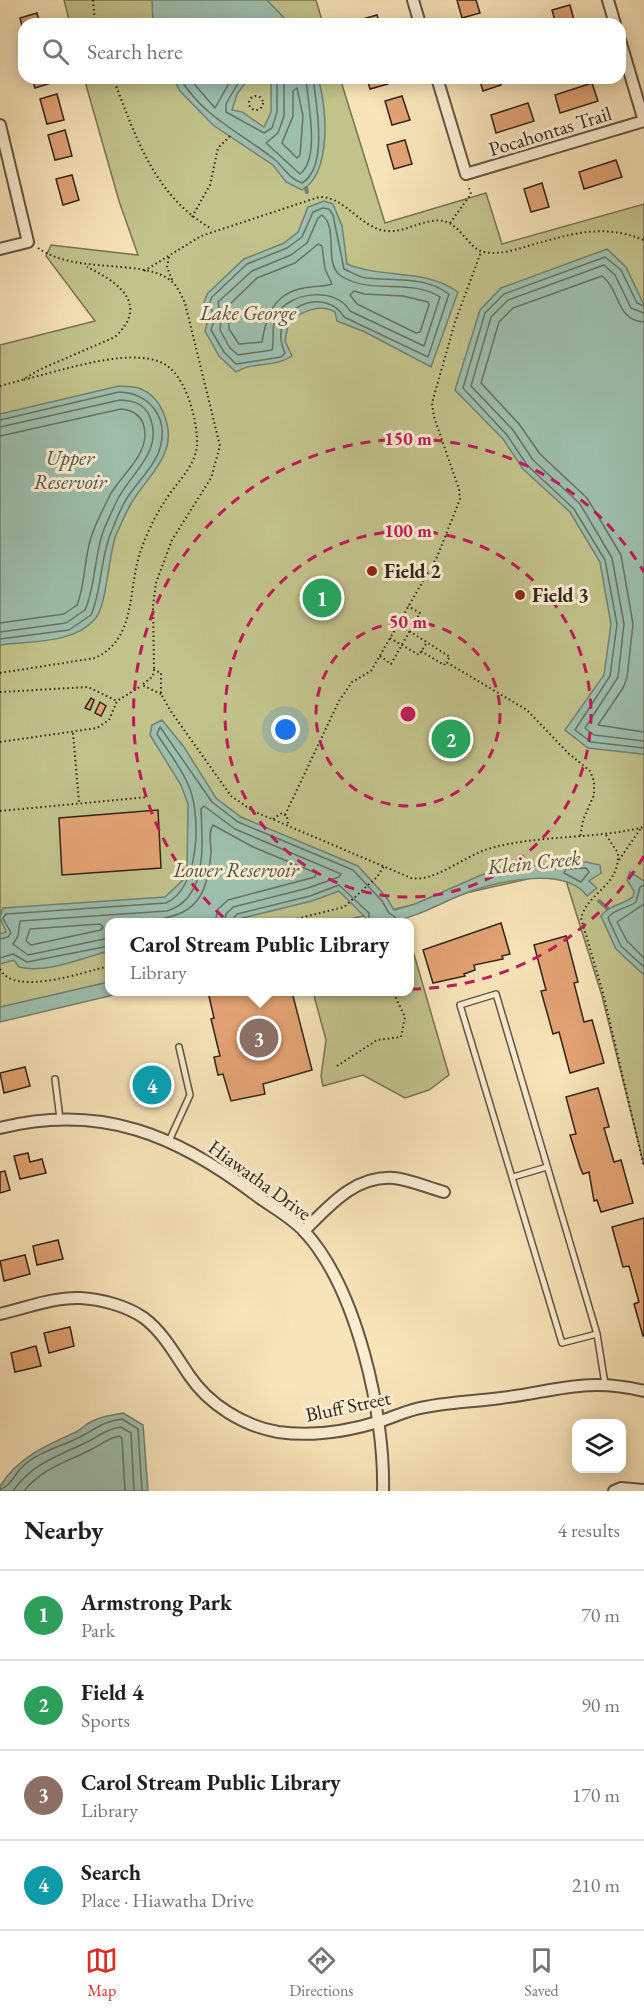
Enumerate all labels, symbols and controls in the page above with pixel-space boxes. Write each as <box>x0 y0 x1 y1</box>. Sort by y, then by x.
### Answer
search box <box>18 18 626 84</box>
icon: search <box>39 35 72 68</box>
text: Search here <box>87 37 182 66</box>
street label: Pocahontas Trail <box>485 100 615 162</box>
water label: Lake George <box>199 299 297 326</box>
text: 150 m <box>384 427 432 450</box>
water label: Upper Reservoir <box>34 444 107 495</box>
text: 100 m <box>384 519 432 542</box>
place label: Field 2 <box>384 558 441 584</box>
marker: Field 2 <box>365 564 379 578</box>
pin: 1 <box>302 576 342 620</box>
place label: Field 3 <box>532 582 589 608</box>
marker: Field 3 <box>513 588 527 602</box>
text: 50 m <box>389 610 427 633</box>
centre of rings <box>398 704 418 724</box>
your location <box>271 715 300 744</box>
pin: 2 <box>432 716 470 762</box>
water label: Klein Creek <box>485 844 582 880</box>
water label: Lower Reservoir <box>172 856 300 883</box>
popup <box>105 918 414 996</box>
text: Carol Stream Public Library <box>130 930 389 959</box>
text: Library <box>130 959 187 985</box>
pin: 3 <box>240 1016 278 1060</box>
pin: 4 <box>132 1062 172 1108</box>
street label: Hiawatha Drive <box>203 1134 317 1226</box>
street label: Bluff Street <box>303 1384 394 1428</box>
map controls <box>572 1419 626 1473</box>
button: layers <box>572 1419 626 1473</box>
text: Nearby <box>24 1513 104 1547</box>
text: 4 results <box>557 1517 620 1543</box>
text: Armstrong Park <box>81 1588 232 1617</box>
text: 1 <box>38 1602 49 1628</box>
text: 70 m <box>581 1602 620 1628</box>
text: Park <box>81 1617 115 1643</box>
text: Field 4 <box>81 1678 144 1707</box>
text: 2 <box>38 1692 49 1718</box>
text: 90 m <box>581 1692 620 1718</box>
text: Sports <box>81 1707 130 1733</box>
text: Carol Stream Public Library <box>81 1768 341 1797</box>
text: 3 <box>38 1782 49 1808</box>
text: 170 m <box>572 1782 620 1808</box>
text: Library <box>81 1797 138 1823</box>
text: Search <box>81 1858 141 1887</box>
text: 4 <box>38 1872 49 1898</box>
text: 210 m <box>572 1872 620 1898</box>
text: Place · Hiawatha Drive <box>81 1887 254 1913</box>
tab: Map <box>85 1944 118 2001</box>
tab: Directions <box>289 1944 354 2001</box>
tab: Saved <box>524 1944 559 2001</box>

